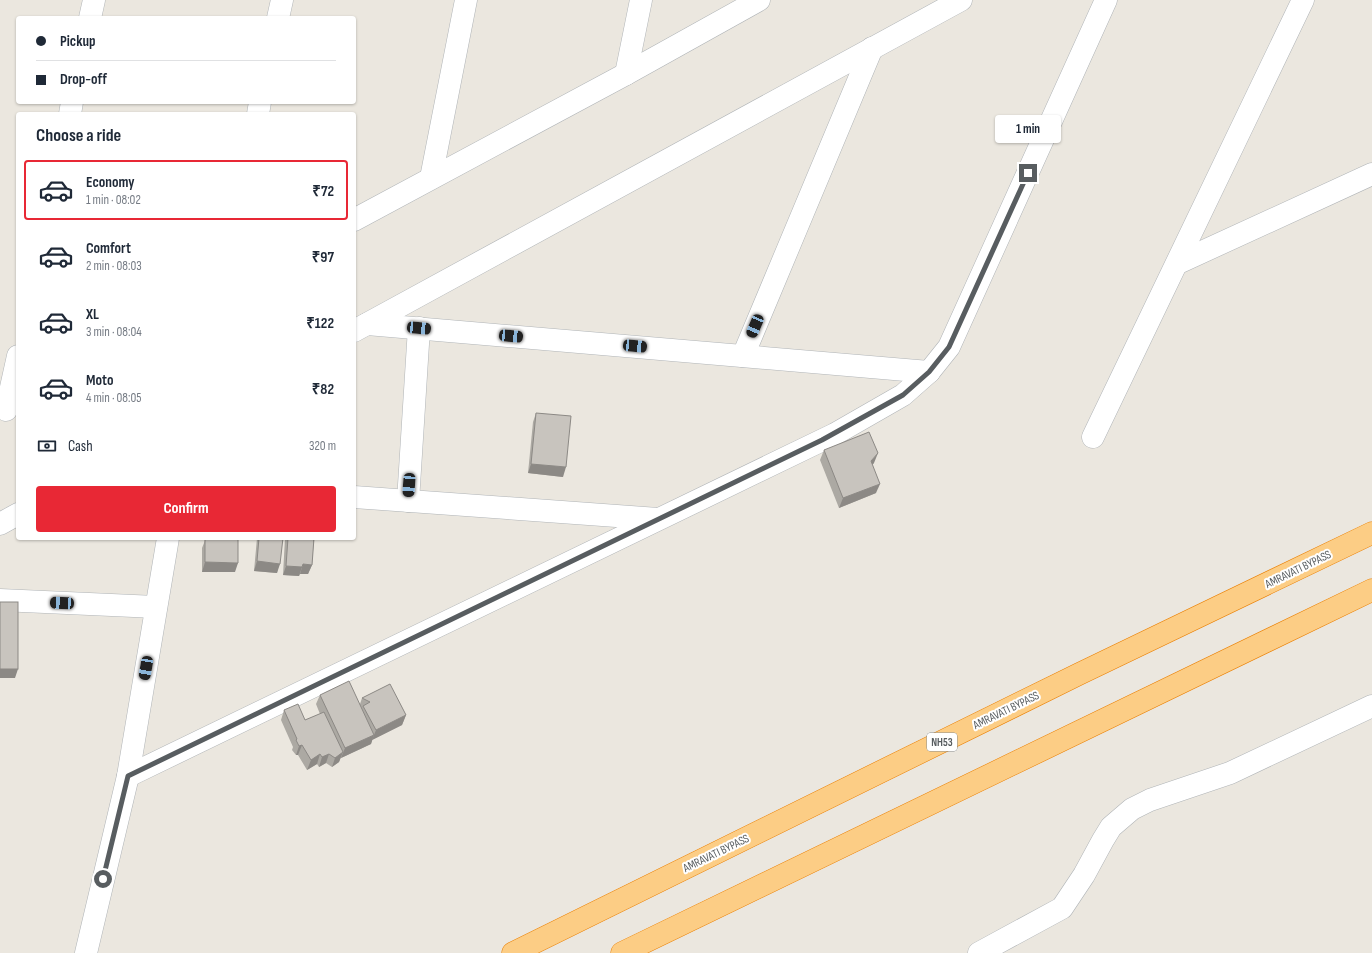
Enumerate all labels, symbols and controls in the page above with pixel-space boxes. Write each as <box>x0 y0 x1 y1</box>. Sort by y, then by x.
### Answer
text: Pickup <box>60 32 96 51</box>
text: Drop-off <box>60 70 107 89</box>
callout: 1 min <box>995 115 1061 143</box>
text: 1 min <box>1016 121 1040 137</box>
text: Choose a ride <box>36 125 121 146</box>
route end <box>1019 164 1037 182</box>
icon: car <box>38 172 74 208</box>
text: Economy <box>86 173 135 192</box>
text: ₹72 <box>312 182 334 201</box>
text: 1 min · 08:02 <box>86 192 141 208</box>
icon: car <box>38 238 74 274</box>
text: Comfort <box>86 239 131 258</box>
text: ₹97 <box>312 248 334 267</box>
text: 2 min · 08:03 <box>86 258 142 274</box>
icon: car <box>38 304 74 340</box>
text: XL <box>86 305 99 324</box>
car <box>745 313 765 339</box>
text: ₹122 <box>306 314 334 333</box>
car <box>407 321 431 335</box>
text: 3 min · 08:04 <box>86 324 142 340</box>
car <box>499 329 523 343</box>
car <box>623 339 647 353</box>
icon: car <box>38 370 74 406</box>
text: Moto <box>86 371 113 390</box>
text: ₹82 <box>312 380 334 399</box>
text: 4 min · 08:05 <box>86 390 142 406</box>
icon: cash <box>36 435 58 457</box>
text: Cash <box>68 437 93 456</box>
text: 320 m <box>309 438 336 454</box>
car <box>402 473 416 497</box>
button: Confirm <box>36 486 336 532</box>
street label: AMRAVATI BYPASS <box>1262 547 1334 592</box>
car <box>50 596 74 610</box>
car <box>138 655 154 681</box>
street label: AMRAVATI BYPASS <box>970 688 1042 733</box>
road number: NH53 <box>927 733 957 751</box>
street label: AMRAVATI BYPASS <box>680 831 752 876</box>
route start <box>94 870 112 888</box>

